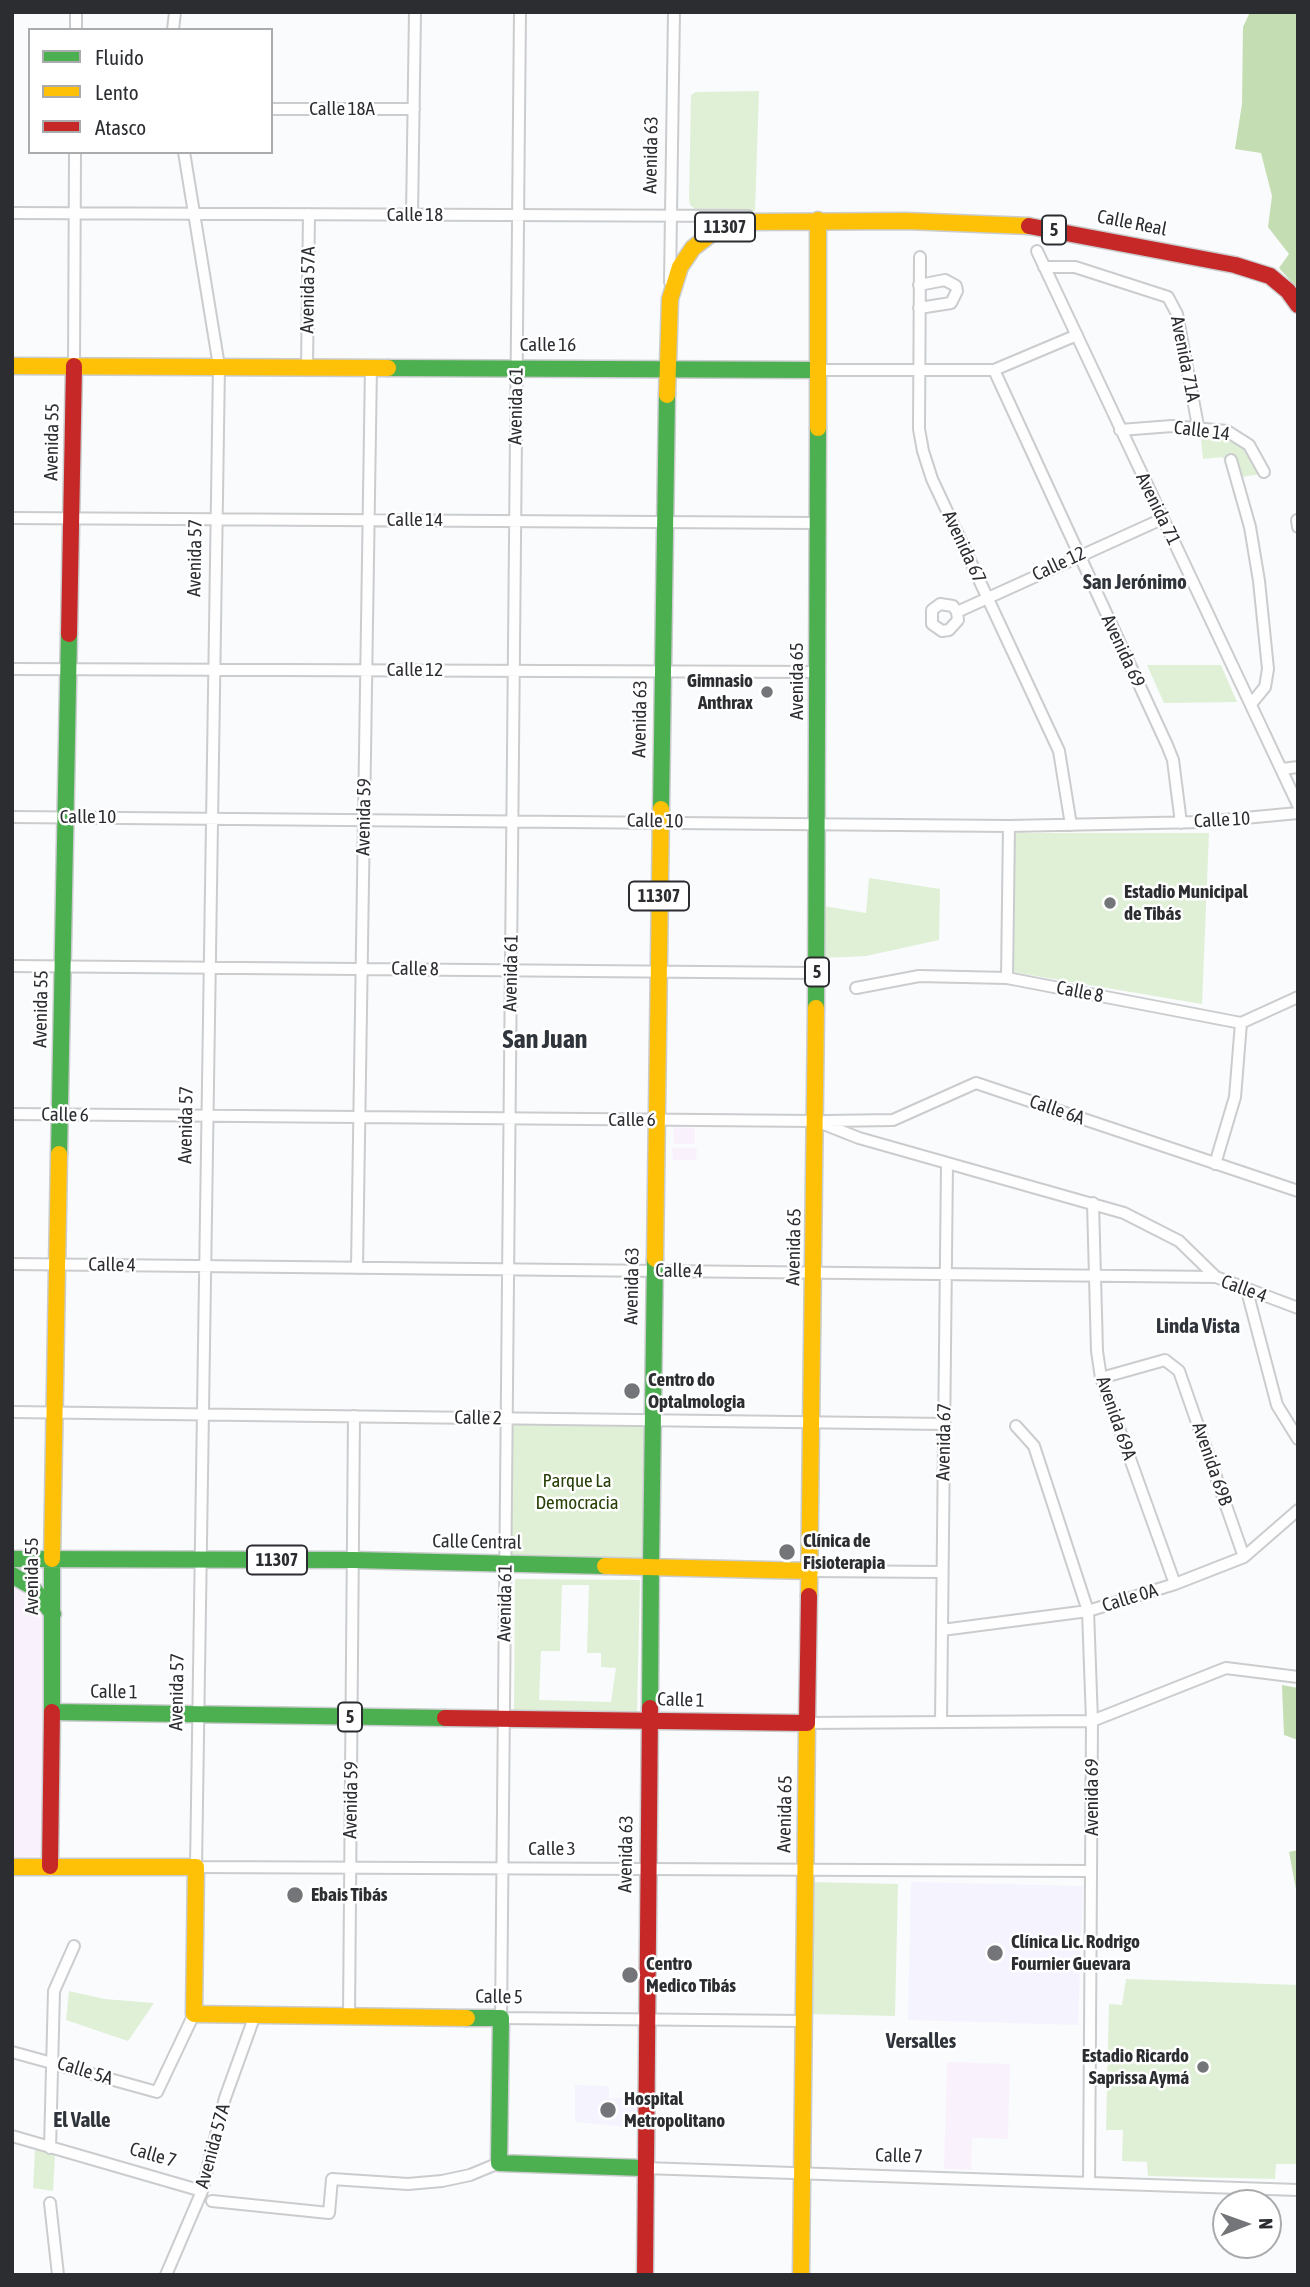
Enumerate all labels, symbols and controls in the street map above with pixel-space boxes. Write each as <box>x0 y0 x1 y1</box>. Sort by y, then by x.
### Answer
legend <box>28 28 273 154</box>
text: Fluido <box>95 45 144 69</box>
text: Lento <box>95 80 139 104</box>
street label: Calle 18A <box>309 98 375 120</box>
text: Atasco <box>95 115 146 139</box>
street label: Avenida 63 <box>639 116 663 194</box>
street label: Calle 18 <box>387 204 443 226</box>
street label: Calle Real <box>1095 205 1169 241</box>
road number: 11307 <box>695 212 755 242</box>
road number: 5 <box>1042 215 1066 244</box>
street label: Avenida 57A <box>296 246 320 334</box>
street label: Avenida 71A <box>1166 314 1204 404</box>
street label: Calle 16 <box>520 334 576 356</box>
street label: Avenida 61 <box>504 367 528 445</box>
street label: Avenida 55 <box>40 403 64 481</box>
street label: Calle 14 <box>1173 416 1231 446</box>
street label: Avenida 71 <box>1131 469 1185 549</box>
street label: Avenida 67 <box>937 507 991 587</box>
street label: Calle 14 <box>387 509 443 531</box>
street label: Avenida 57 <box>183 519 207 597</box>
street label: Calle 12 <box>1029 542 1089 586</box>
district label: San Jerónimo <box>1083 569 1187 595</box>
street label: Avenida 69 <box>1096 611 1150 691</box>
street label: Avenida 65 <box>786 642 808 720</box>
street label: Calle 12 <box>387 659 443 681</box>
place label: Gimnasio Anthrax <box>687 670 753 714</box>
street label: Avenida 63 <box>628 680 652 758</box>
marker: Gimnasio Anthrax <box>759 684 775 700</box>
street label: Avenida 59 <box>352 778 376 856</box>
street label: Calle 10 <box>60 806 116 828</box>
street label: Calle 10 <box>1193 807 1251 833</box>
street label: Calle 10 <box>627 809 683 833</box>
place label: Estadio Municipal de Tibás <box>1124 881 1248 925</box>
road number: 11307 <box>629 882 689 911</box>
marker: Estadio Municipal de Tibás <box>1102 895 1118 911</box>
street label: Avenida 61 <box>499 934 523 1012</box>
street label: Calle 8 <box>391 957 439 981</box>
road number: 5 <box>805 958 829 987</box>
street label: Avenida 55 <box>29 970 53 1048</box>
street label: Calle 8 <box>1055 976 1105 1008</box>
district label: San Juan <box>503 1024 587 1056</box>
street label: Avenida 57 <box>174 1086 198 1164</box>
street label: Calle 6A <box>1026 1090 1088 1130</box>
street label: Calle 6 <box>41 1103 89 1127</box>
street label: Calle 6 <box>608 1109 656 1131</box>
street label: Avenida 65 <box>782 1208 806 1286</box>
street label: Avenida 63 <box>620 1247 644 1325</box>
street label: Calle 4 <box>88 1253 136 1277</box>
street label: Calle 4 <box>655 1259 703 1283</box>
street label: Calle 4 <box>1218 1270 1270 1308</box>
district label: Linda Vista <box>1156 1313 1240 1339</box>
place label: Centro do Optalmologia <box>648 1369 745 1413</box>
street label: Avenida 69A <box>1091 1373 1141 1463</box>
marker: Centro do Optalmologia <box>622 1381 642 1401</box>
street label: Avenida 67 <box>932 1403 956 1481</box>
street label: Calle 2 <box>454 1406 502 1430</box>
street label: Avenida 69B <box>1187 1419 1237 1509</box>
park label: Parque La Democracia <box>535 1470 619 1514</box>
street label: Calle Central <box>432 1530 522 1554</box>
place label: Clínica de Fisioterapia <box>803 1530 885 1574</box>
street label: Avenida 55 <box>21 1537 43 1615</box>
marker: Clínica de Fisioterapia <box>777 1542 797 1562</box>
road number: 11307 <box>247 1546 307 1574</box>
street label: Avenida 61 <box>493 1564 517 1642</box>
street label: Calle 0A <box>1100 1579 1160 1617</box>
street label: Avenida 57 <box>165 1653 189 1731</box>
street label: Calle 1 <box>90 1680 138 1704</box>
street label: Calle 1 <box>657 1688 705 1712</box>
road number: 5 <box>338 1702 362 1732</box>
street label: Avenida 69 <box>1081 1758 1103 1836</box>
street label: Avenida 59 <box>339 1761 363 1839</box>
street label: Avenida 65 <box>773 1775 797 1853</box>
street label: Avenida 63 <box>614 1815 638 1893</box>
street label: Calle 3 <box>528 1838 576 1860</box>
place label: Ebais Tibás <box>311 1884 387 1906</box>
marker: Ebais Tibás <box>285 1885 305 1905</box>
place label: Clínica Lic. Rodrigo Fournier Guevara <box>1011 1931 1140 1975</box>
marker: Clínica Lic. Rodrigo Fournier Guevara <box>985 1943 1005 1963</box>
place label: Centro Medico Tibás <box>646 1953 736 1997</box>
marker: Centro Medico Tibás <box>620 1965 640 1985</box>
street label: Calle 5 <box>475 1985 523 2009</box>
district label: Versalles <box>886 2028 956 2054</box>
place label: Estadio Ricardo Saprissa Aymá <box>1082 2045 1189 2089</box>
street label: Calle 5A <box>55 2052 115 2090</box>
marker: Estadio Ricardo Saprissa Aymá <box>1195 2059 1211 2075</box>
place label: Hospital Metropolitano <box>624 2088 725 2132</box>
marker: Hospital Metropolitano <box>598 2100 618 2120</box>
street label: Avenida 57A <box>191 2101 235 2191</box>
district label: El Valle <box>53 2107 111 2133</box>
street label: Calle 7 <box>127 2138 179 2172</box>
street label: Calle 7 <box>875 2144 923 2168</box>
north arrow <box>1212 2189 1282 2259</box>
text: N <box>1255 2218 1277 2229</box>

